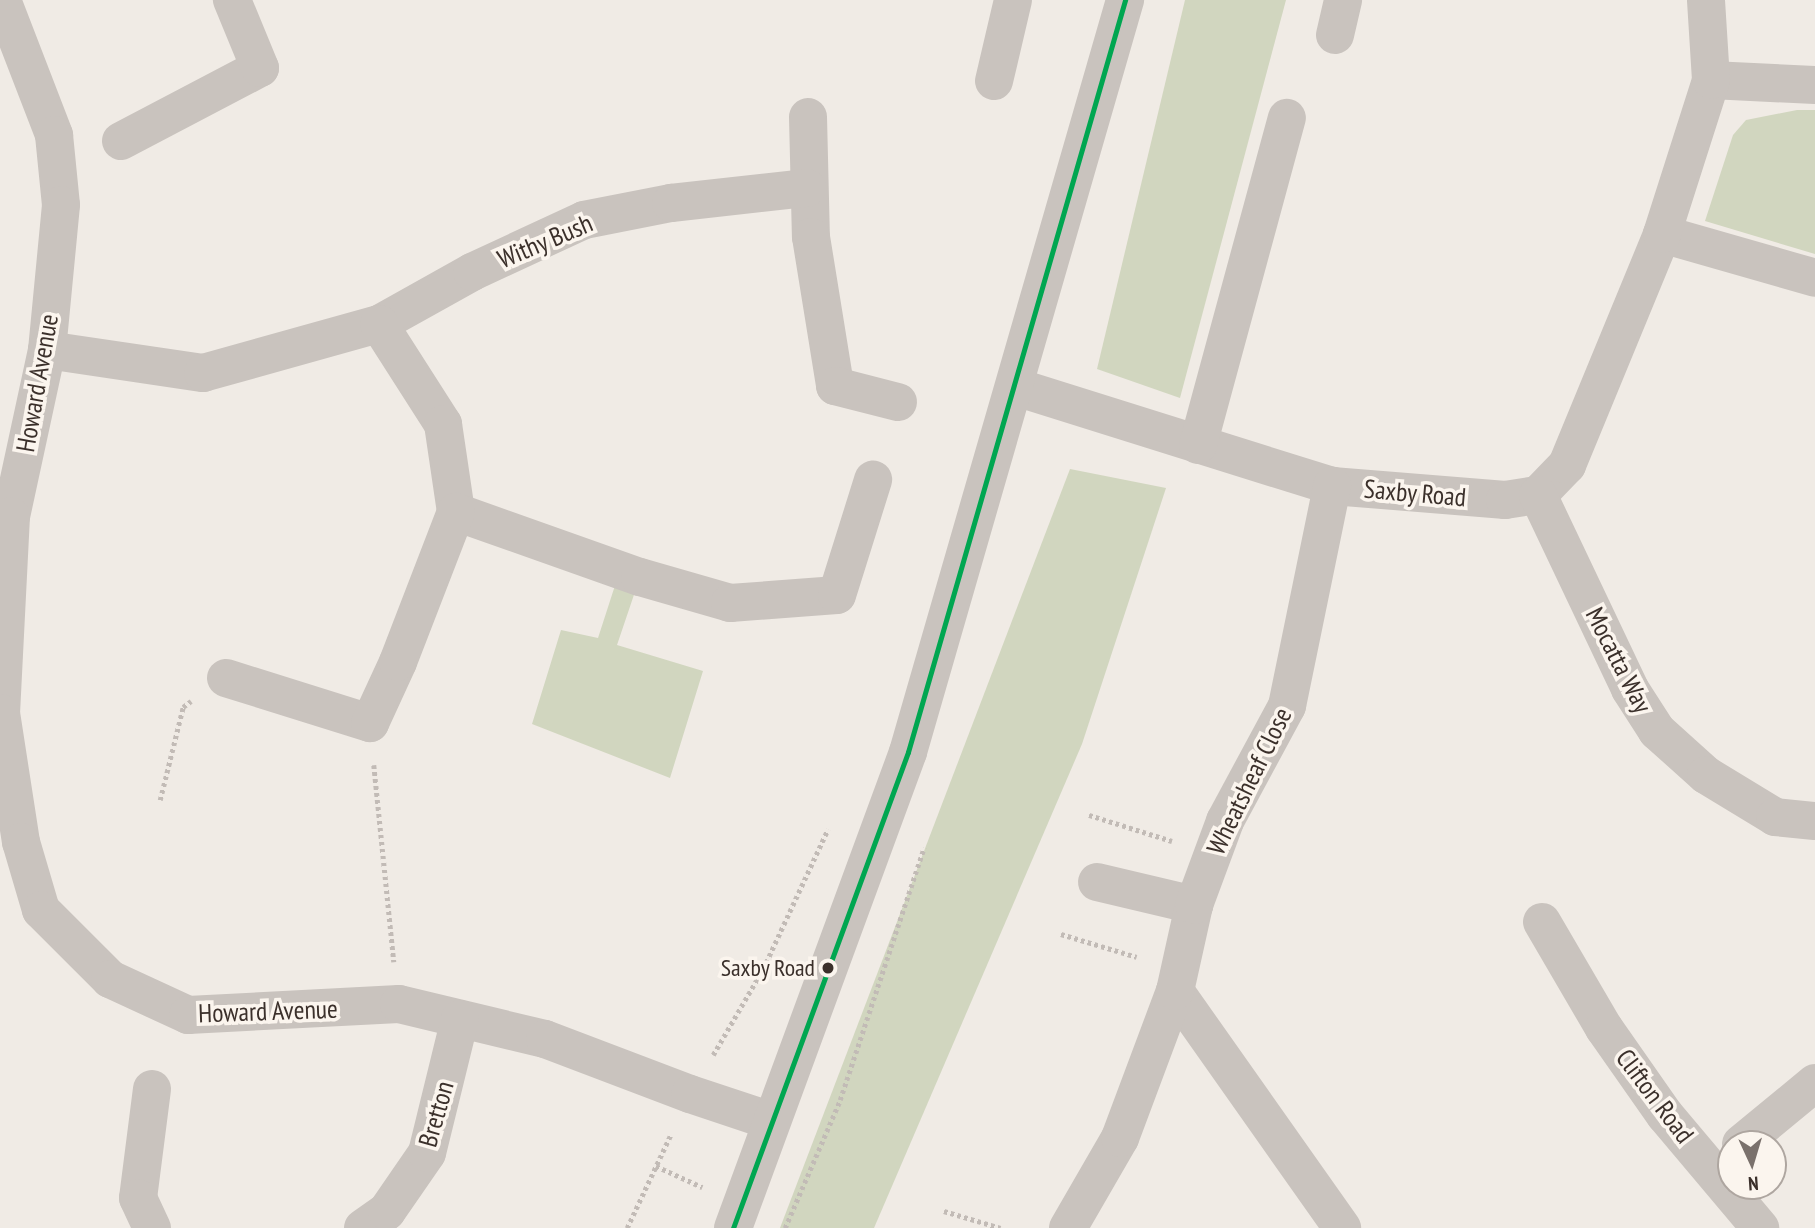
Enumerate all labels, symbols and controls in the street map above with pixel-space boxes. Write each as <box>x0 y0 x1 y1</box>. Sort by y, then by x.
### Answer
street label: Withy Bush <box>493 207 597 275</box>
street label: Howard Avenue <box>9 311 65 455</box>
street label: Saxby Road <box>1362 473 1468 513</box>
street label: Mocatta Way <box>1579 602 1659 718</box>
street label: Wheatsheaf Close <box>1200 702 1298 860</box>
place label: Saxby Road <box>720 954 815 982</box>
marker: Saxby Road <box>821 961 835 975</box>
street label: Howard Avenue <box>197 993 339 1029</box>
street label: Clifton Road <box>1610 1043 1700 1149</box>
street label: Bretton <box>412 1078 460 1150</box>
north arrow <box>1717 1130 1787 1200</box>
text: N <box>1747 1172 1759 1196</box>

